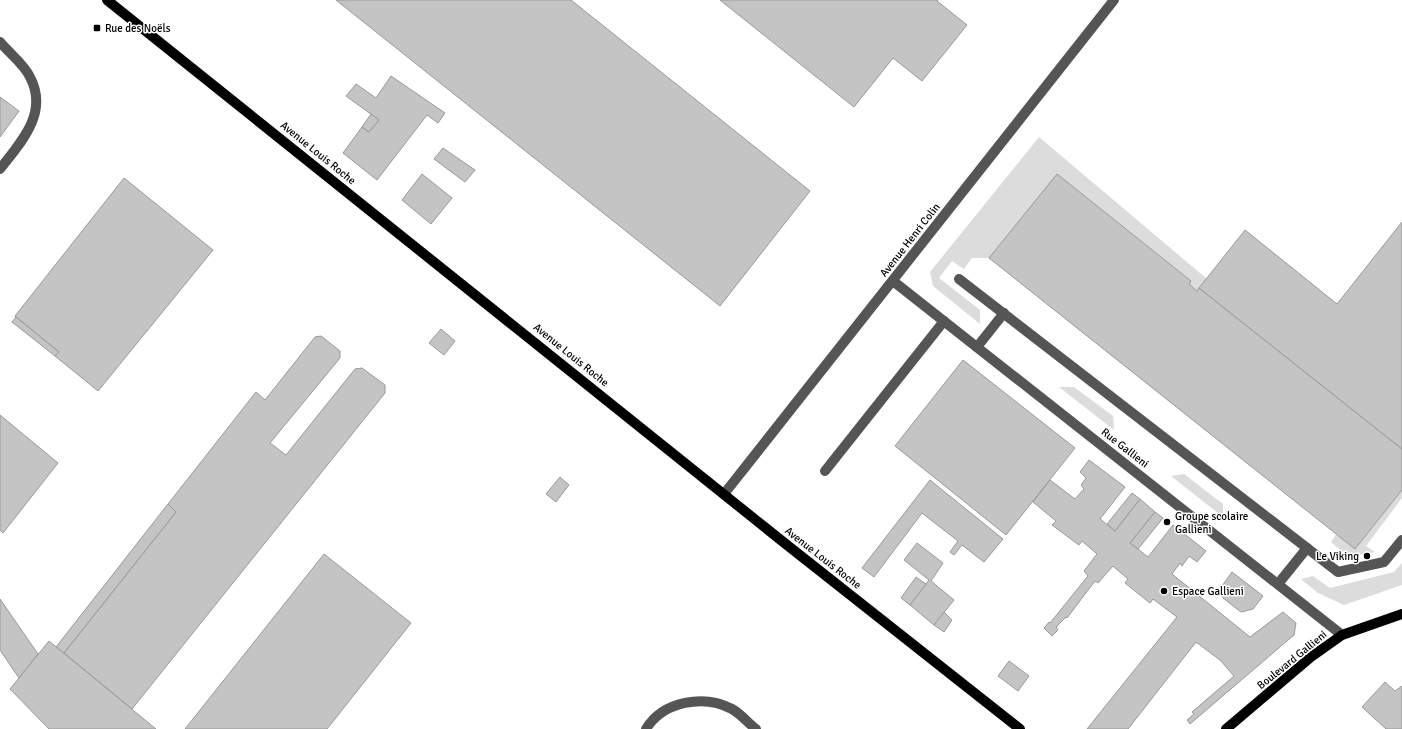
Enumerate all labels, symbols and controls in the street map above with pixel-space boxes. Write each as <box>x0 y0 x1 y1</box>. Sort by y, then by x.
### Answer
place label: Rue des Noëls <box>105 22 171 35</box>
marker: Rue des Noëls <box>92 23 102 33</box>
street label: Avenue Louis Roche <box>278 119 358 187</box>
street label: Avenue Henri Colin <box>877 201 943 279</box>
street label: Avenue Louis Roche <box>531 321 611 389</box>
street label: Rue Gallieni <box>1099 425 1151 471</box>
place label: Groupe scolaire Gallieni <box>1175 510 1248 536</box>
marker: Groupe scolaire Gallieni <box>1162 517 1172 527</box>
street label: Avenue Louis Roche <box>782 524 864 592</box>
place label: Le Viking <box>1316 550 1359 563</box>
marker: Le Viking <box>1362 551 1372 561</box>
place label: Espace Gallieni <box>1172 585 1244 598</box>
marker: Espace Gallieni <box>1159 586 1169 596</box>
street label: Boulevard Gallieni <box>1254 628 1330 692</box>

